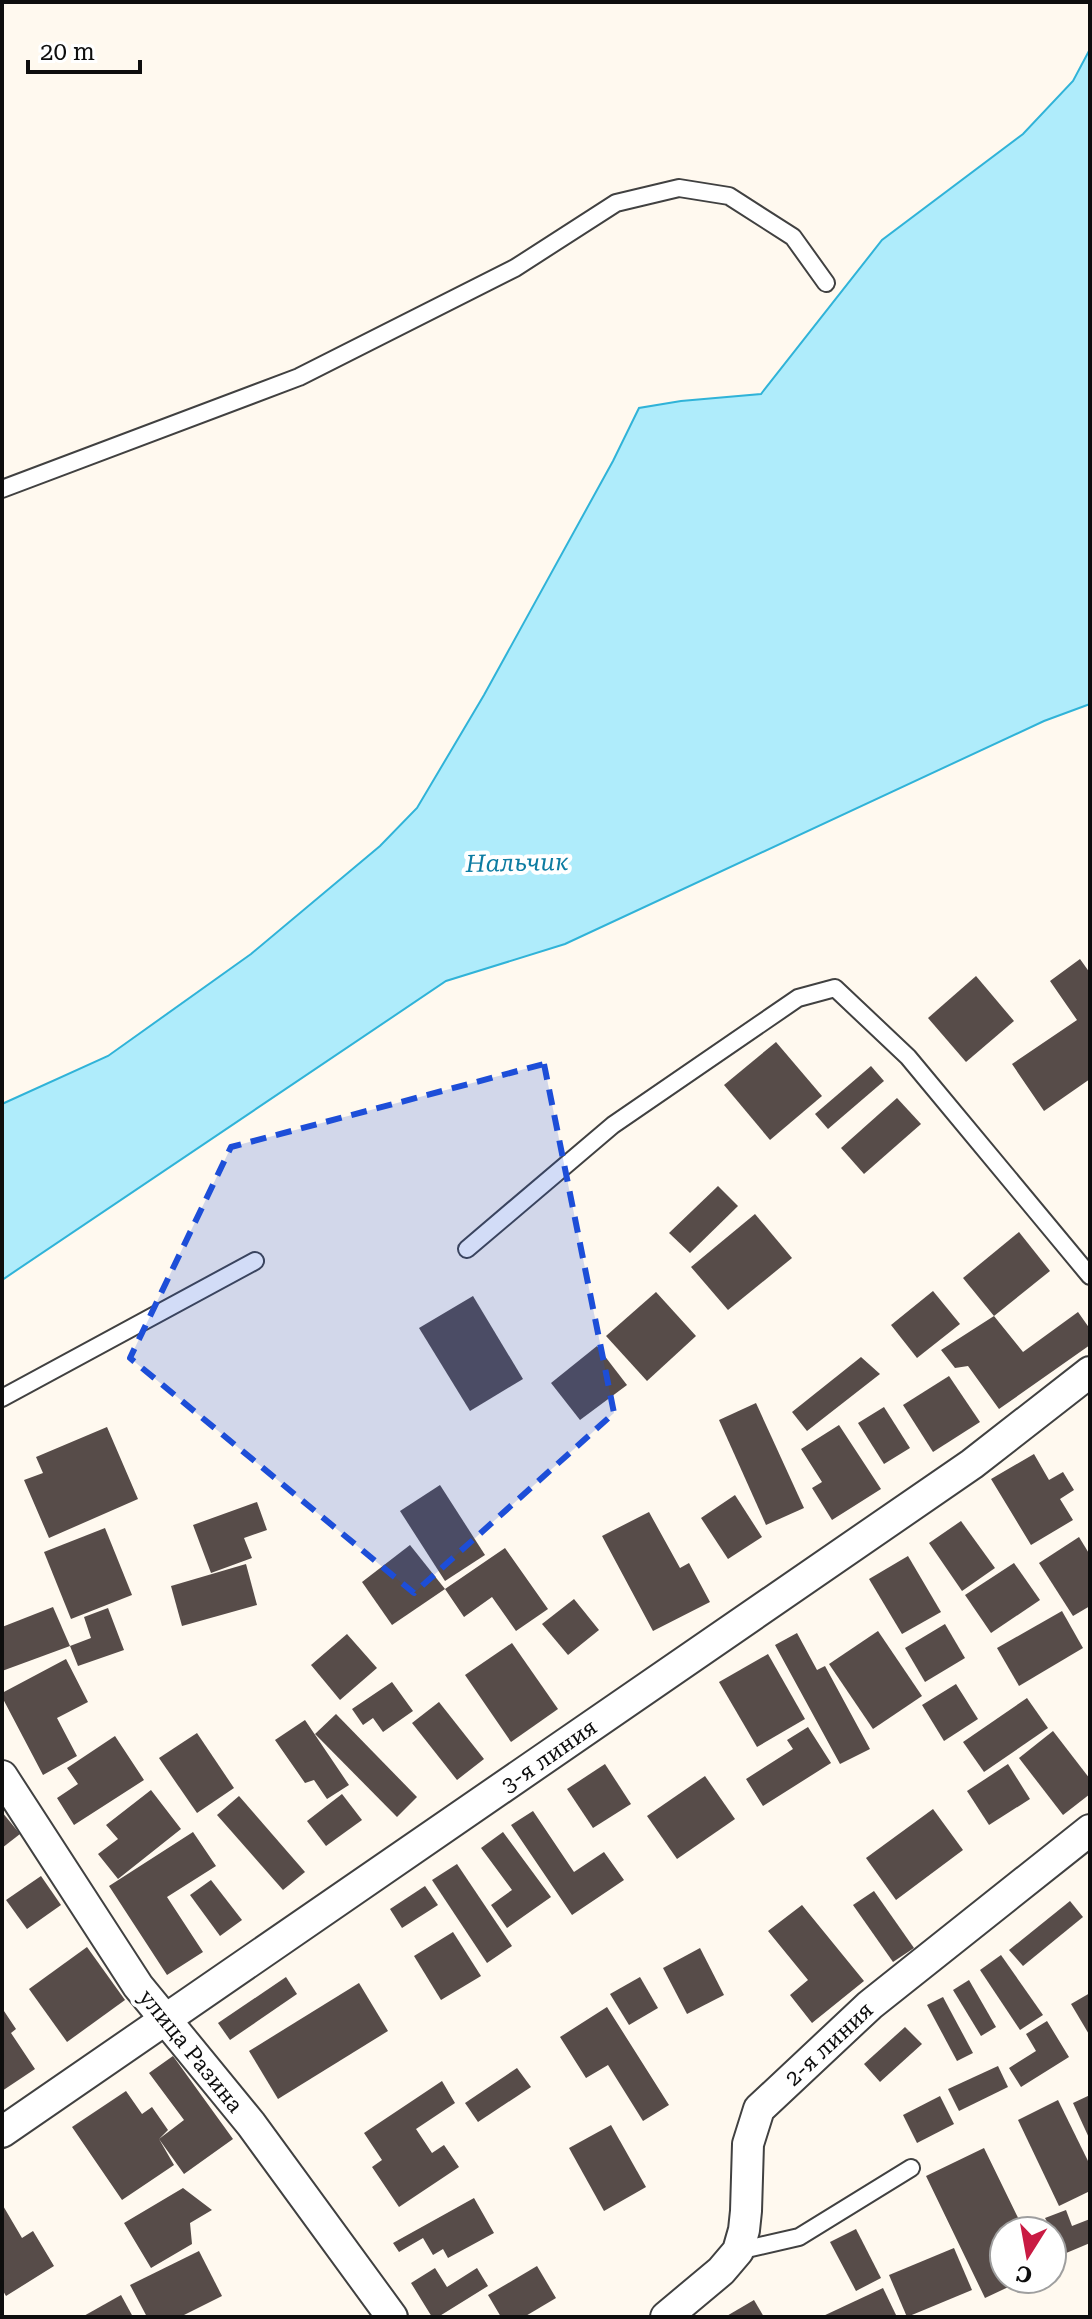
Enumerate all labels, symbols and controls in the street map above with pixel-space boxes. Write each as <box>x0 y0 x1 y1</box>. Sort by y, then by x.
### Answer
scale bar <box>28 24 140 74</box>
text: 20 m <box>40 38 95 66</box>
water label: Нальчик <box>464 848 569 878</box>
street label: 3-я линия <box>497 1714 601 1798</box>
street label: улица Разина <box>134 1985 248 2117</box>
street label: 2-я линия <box>780 1997 878 2091</box>
north arrow <box>988 2215 1068 2295</box>
text: С <box>1014 2260 1034 2288</box>

